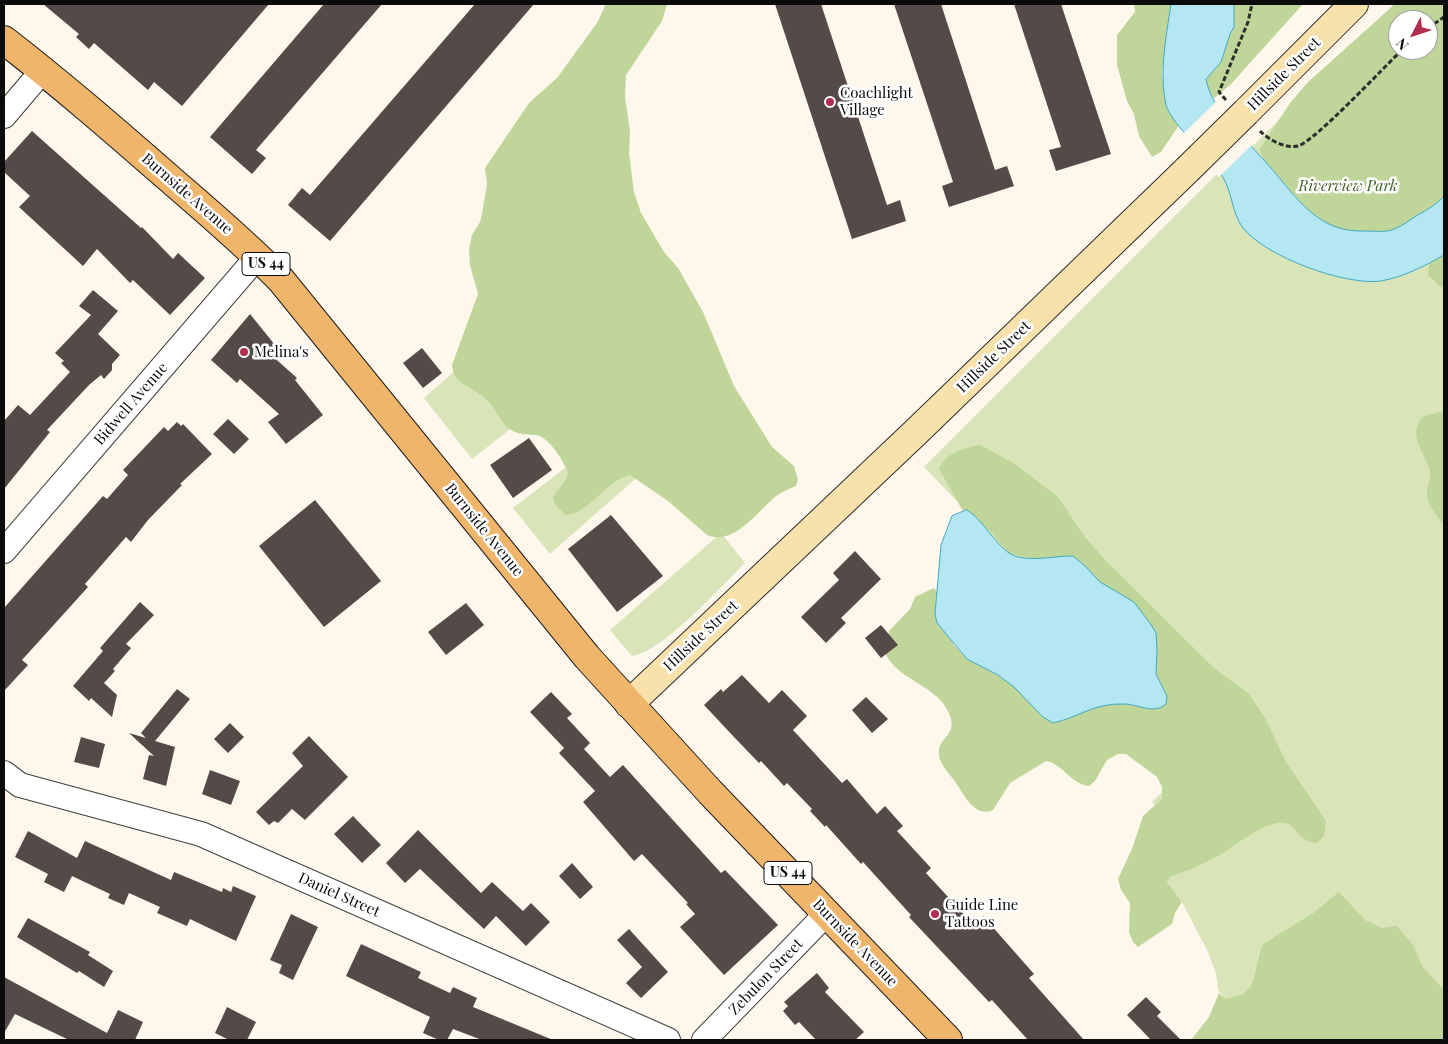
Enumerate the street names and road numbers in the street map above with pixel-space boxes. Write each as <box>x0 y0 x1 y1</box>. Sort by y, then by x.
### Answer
street label: Hillside Street <box>1244 34 1324 114</box>
street label: Burnside Avenue <box>138 150 236 238</box>
road number: US 44 <box>242 252 290 276</box>
street label: Hillside Street <box>953 317 1035 397</box>
street label: Bidwell Avenue <box>90 359 172 449</box>
street label: Burnside Avenue <box>441 480 527 580</box>
street label: Hillside Street <box>660 597 742 675</box>
road number: US 44 <box>764 861 812 884</box>
street label: Daniel Street <box>295 869 383 921</box>
street label: Burnside Avenue <box>809 896 901 990</box>
street label: Zebulon Street <box>725 935 807 1019</box>

